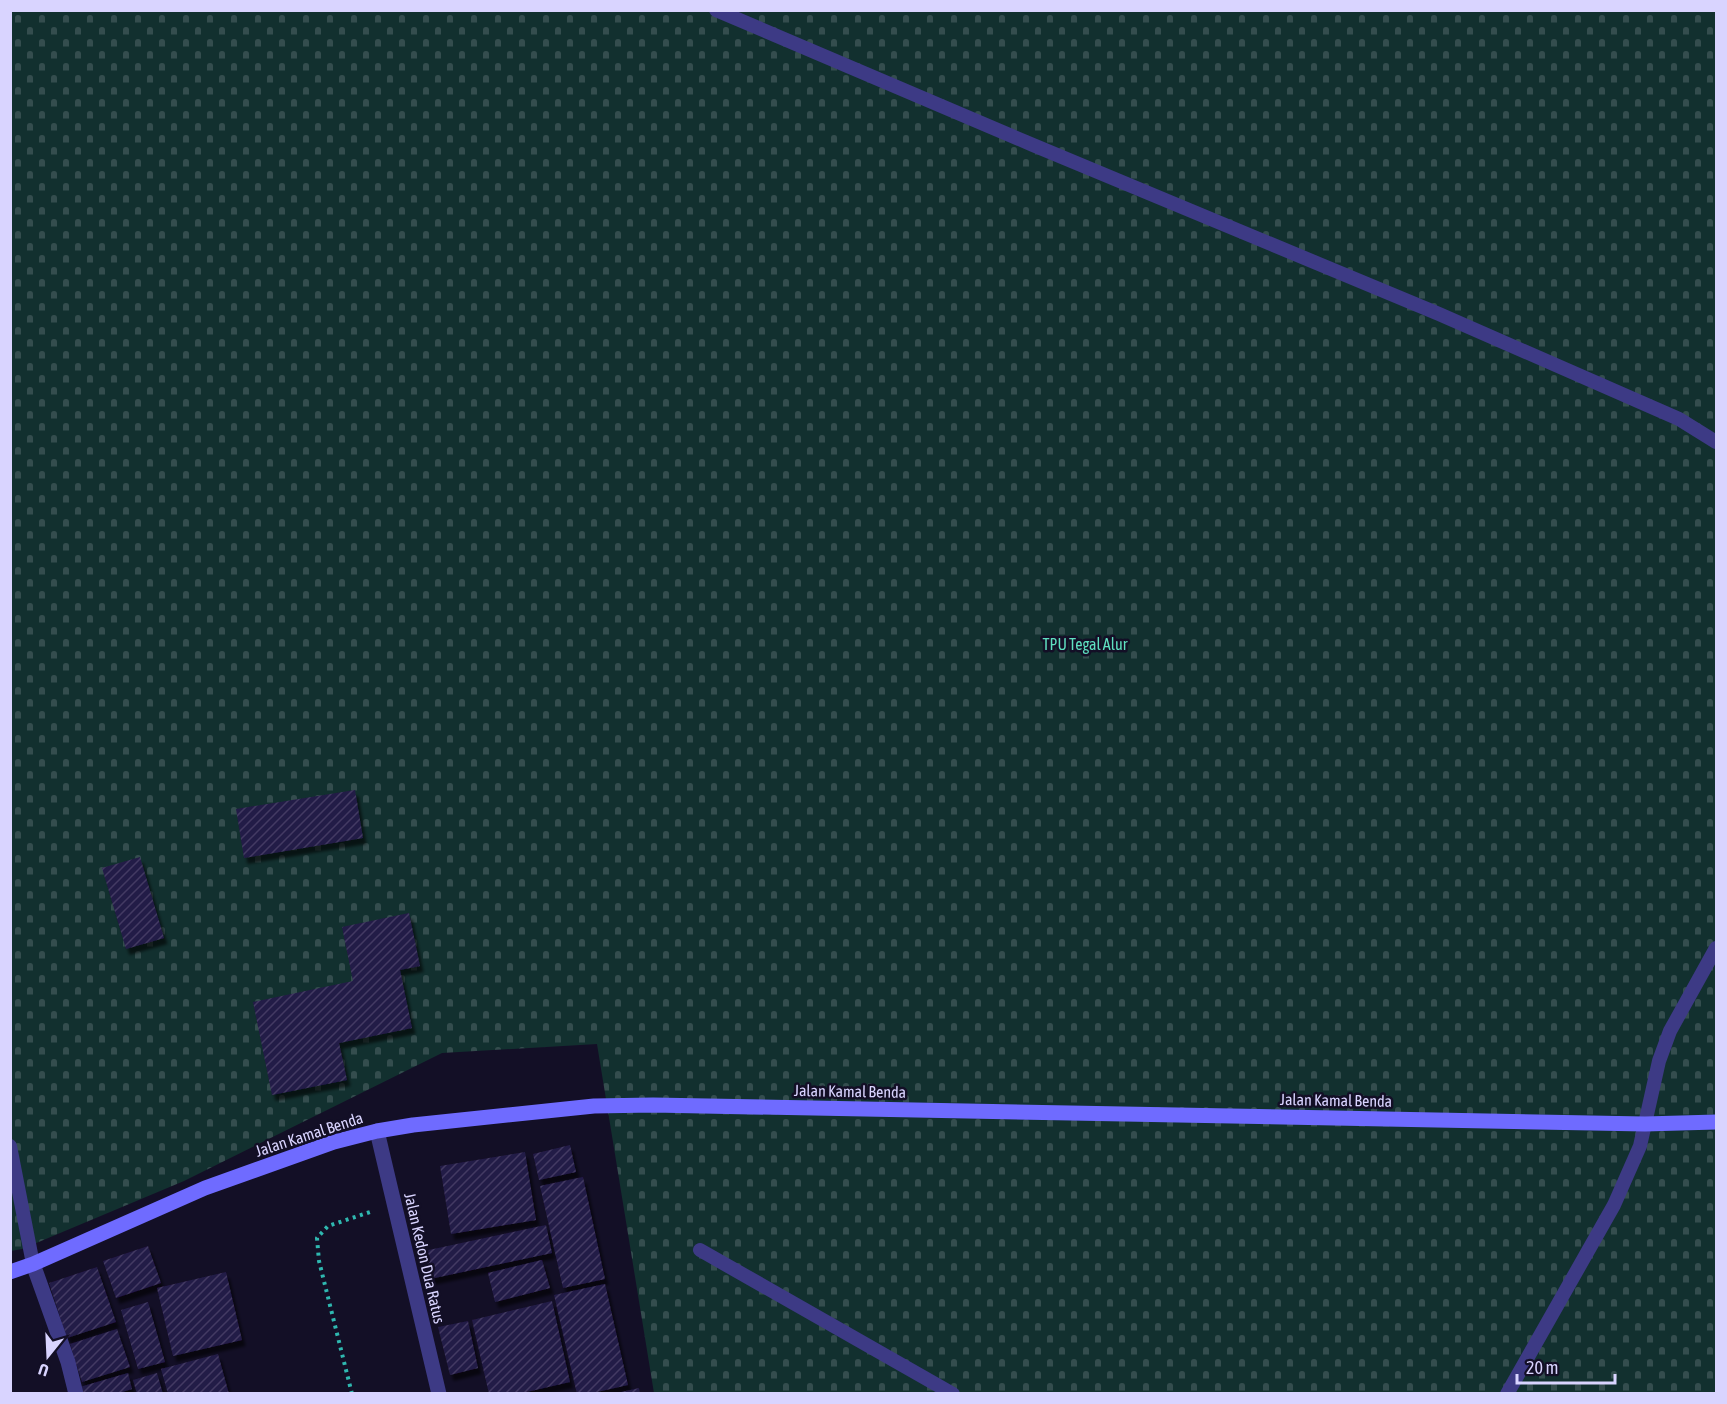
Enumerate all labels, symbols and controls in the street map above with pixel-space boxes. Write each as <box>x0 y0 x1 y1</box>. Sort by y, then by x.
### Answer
park label: TPU Tegal Alur <box>1043 635 1128 654</box>
street label: Jalan Kamal Benda <box>794 1081 906 1101</box>
street label: Jalan Kamal Benda <box>1280 1090 1392 1110</box>
street label: Jalan Kamal Benda <box>253 1108 365 1160</box>
street label: Jalan Kedon Dua Ratus <box>401 1191 449 1325</box>
north arrow <box>18 1326 78 1386</box>
scale bar <box>1517 1347 1614 1385</box>
text: 20 m <box>1526 1357 1558 1378</box>
text: U <box>36 1360 51 1380</box>

